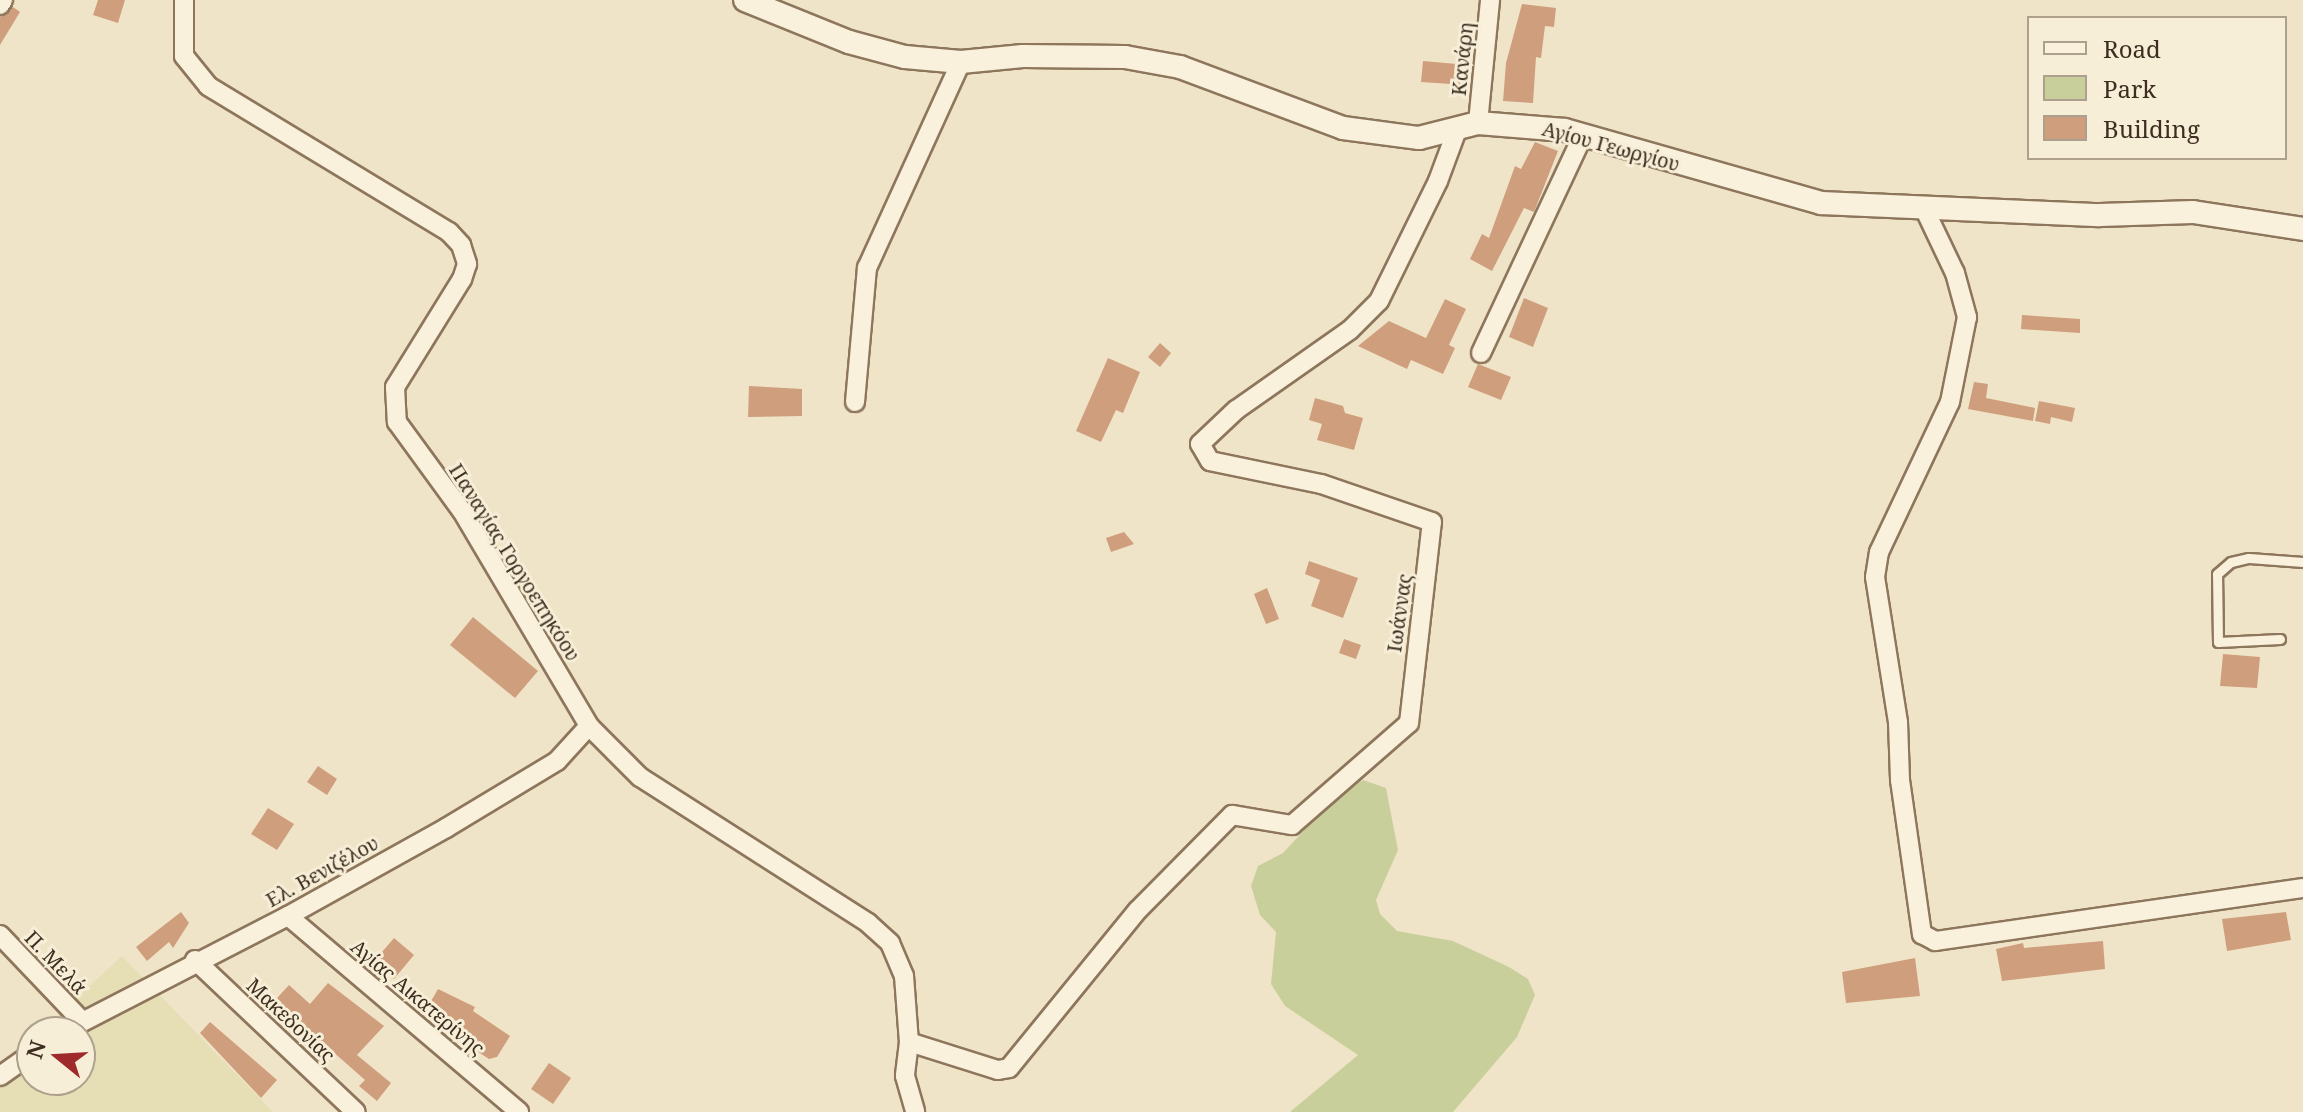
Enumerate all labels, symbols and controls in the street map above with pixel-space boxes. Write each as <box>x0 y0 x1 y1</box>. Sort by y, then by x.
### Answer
legend <box>2027 16 2287 160</box>
street label: Κανάρη <box>1446 21 1478 97</box>
text: Road <box>2103 32 2161 65</box>
text: Park <box>2103 72 2156 105</box>
text: Building <box>2103 112 2200 145</box>
street label: Αγίου Γεωργίου <box>1540 116 1682 176</box>
street label: Παναγίας Γοργοεπηκόου <box>444 459 586 665</box>
street label: Ιωάννας <box>1382 572 1416 654</box>
street label: Ελ. Βενιζέλου <box>262 830 382 912</box>
street label: Π. Μελά <box>20 925 92 999</box>
street label: Αγίας Αικατερίνης <box>346 934 490 1060</box>
street label: Μακεδονίας <box>242 973 340 1067</box>
north arrow <box>16 1016 96 1096</box>
text: N <box>18 1036 52 1062</box>

